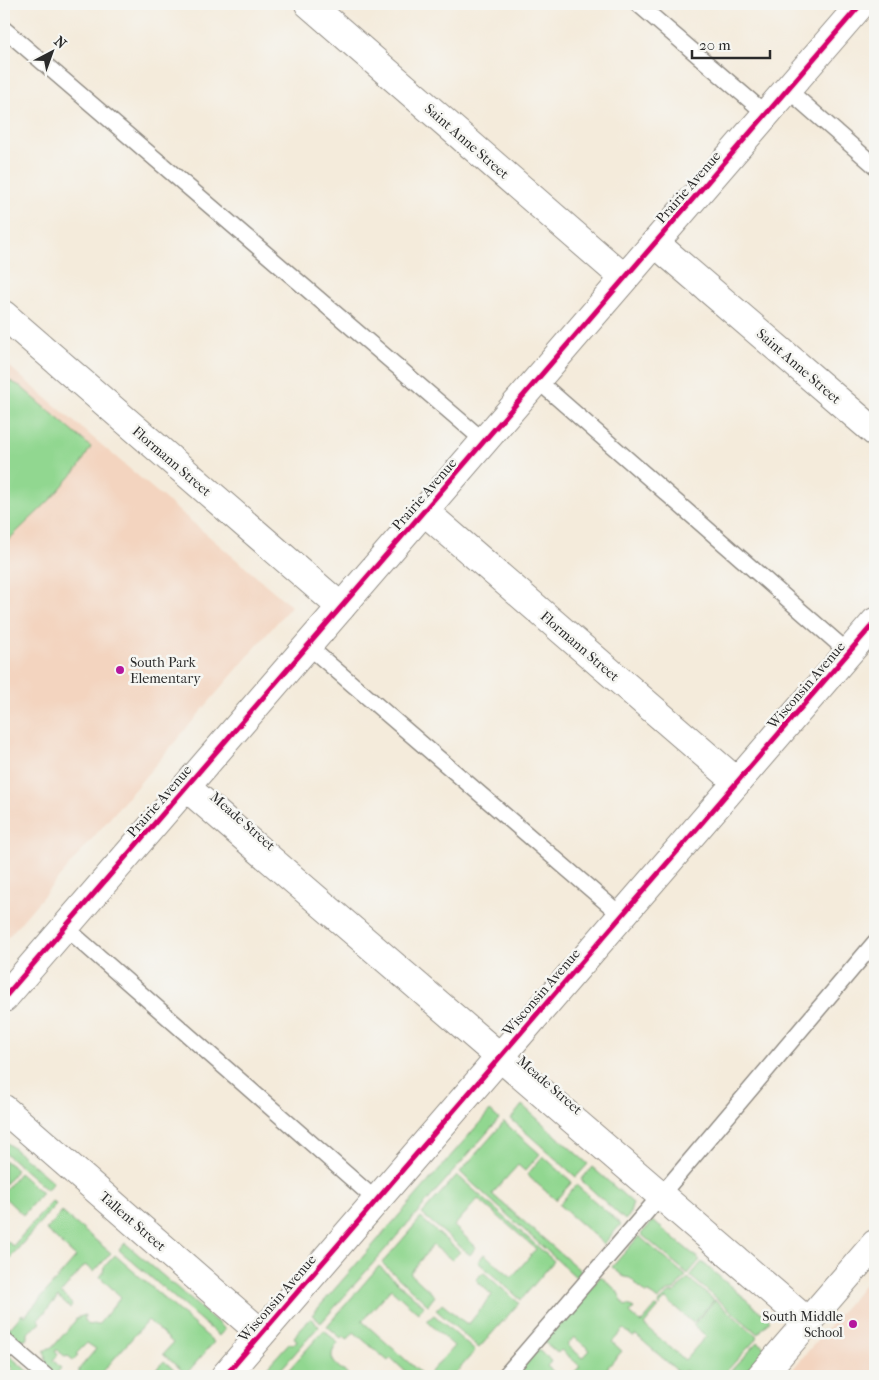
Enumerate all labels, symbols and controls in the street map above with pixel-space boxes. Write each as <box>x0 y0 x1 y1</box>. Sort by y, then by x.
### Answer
north arrow <box>28 28 78 78</box>
scale bar <box>692 28 769 60</box>
text: N <box>51 33 70 53</box>
text: 20 m <box>699 36 731 54</box>
street label: Saint Anne Street <box>421 100 512 183</box>
street label: Prairie Avenue <box>652 148 724 227</box>
street label: Saint Anne Street <box>753 325 844 408</box>
street label: Flormann Street <box>129 423 214 500</box>
street label: Prairie Avenue <box>388 455 460 534</box>
street label: Flormann Street <box>537 608 622 685</box>
street label: Wisconsin Avenue <box>763 638 849 733</box>
place label: South Park Elementary <box>130 654 201 687</box>
marker: South Park Elementary <box>114 664 126 676</box>
street label: Prairie Avenue <box>123 762 195 841</box>
street label: Meade Street <box>207 789 279 854</box>
street label: Wisconsin Avenue <box>498 945 584 1040</box>
street label: Meade Street <box>514 1053 586 1118</box>
street label: Tallent Street <box>96 1188 169 1255</box>
street label: Wisconsin Avenue <box>234 1251 320 1346</box>
place label: South Middle School <box>762 1308 843 1341</box>
marker: South Middle School <box>847 1318 859 1330</box>

